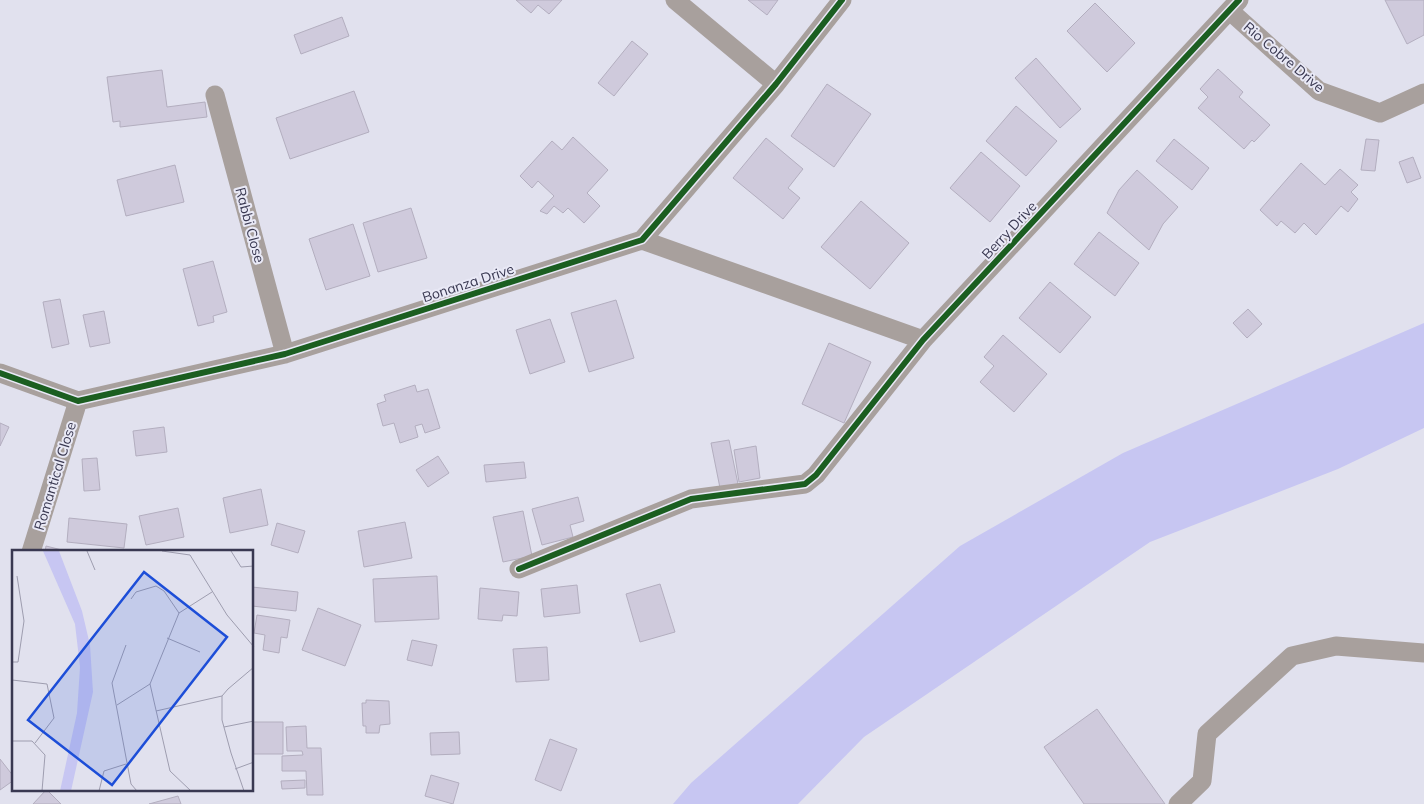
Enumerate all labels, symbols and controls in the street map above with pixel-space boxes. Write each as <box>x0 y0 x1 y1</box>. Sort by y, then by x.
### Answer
street label: Rio Cobre Drive <box>1240 18 1328 96</box>
street label: Rabbi Close <box>231 185 269 265</box>
street label: Berry Drive <box>978 197 1040 263</box>
street label: Bonanza Drive <box>420 260 516 306</box>
street label: Romantical Close <box>30 420 80 532</box>
inset map <box>12 550 254 792</box>

